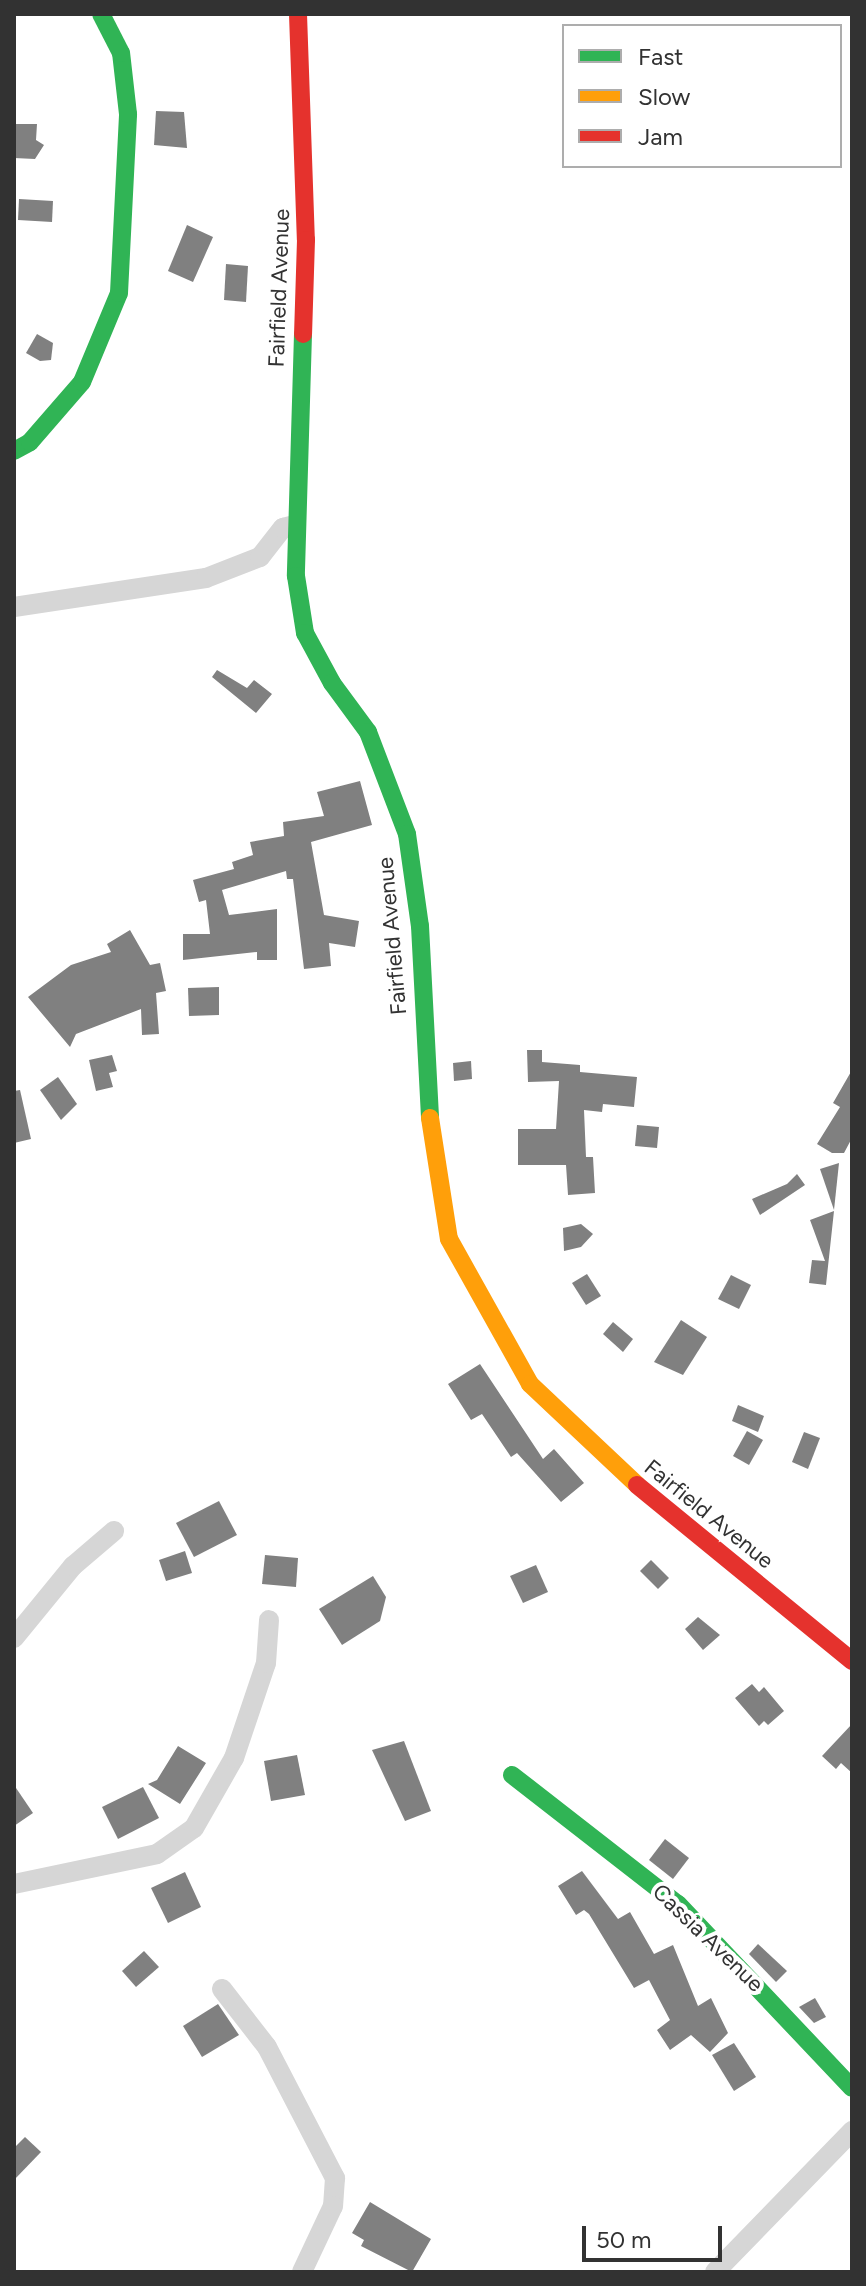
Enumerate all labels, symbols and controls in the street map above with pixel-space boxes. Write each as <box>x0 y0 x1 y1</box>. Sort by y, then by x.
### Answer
legend <box>562 24 842 168</box>
text: Fast <box>638 42 683 71</box>
text: Slow <box>638 82 690 111</box>
text: Jam <box>638 122 683 151</box>
street label: Fairfield Avenue <box>263 208 295 368</box>
street label: Fairfield Avenue <box>372 856 412 1016</box>
street label: Fairfield Avenue <box>639 1454 779 1574</box>
street label: Cassia Avenue <box>647 1879 769 1997</box>
scale bar <box>586 2210 726 2260</box>
text: 50 m <box>596 2225 652 2254</box>

